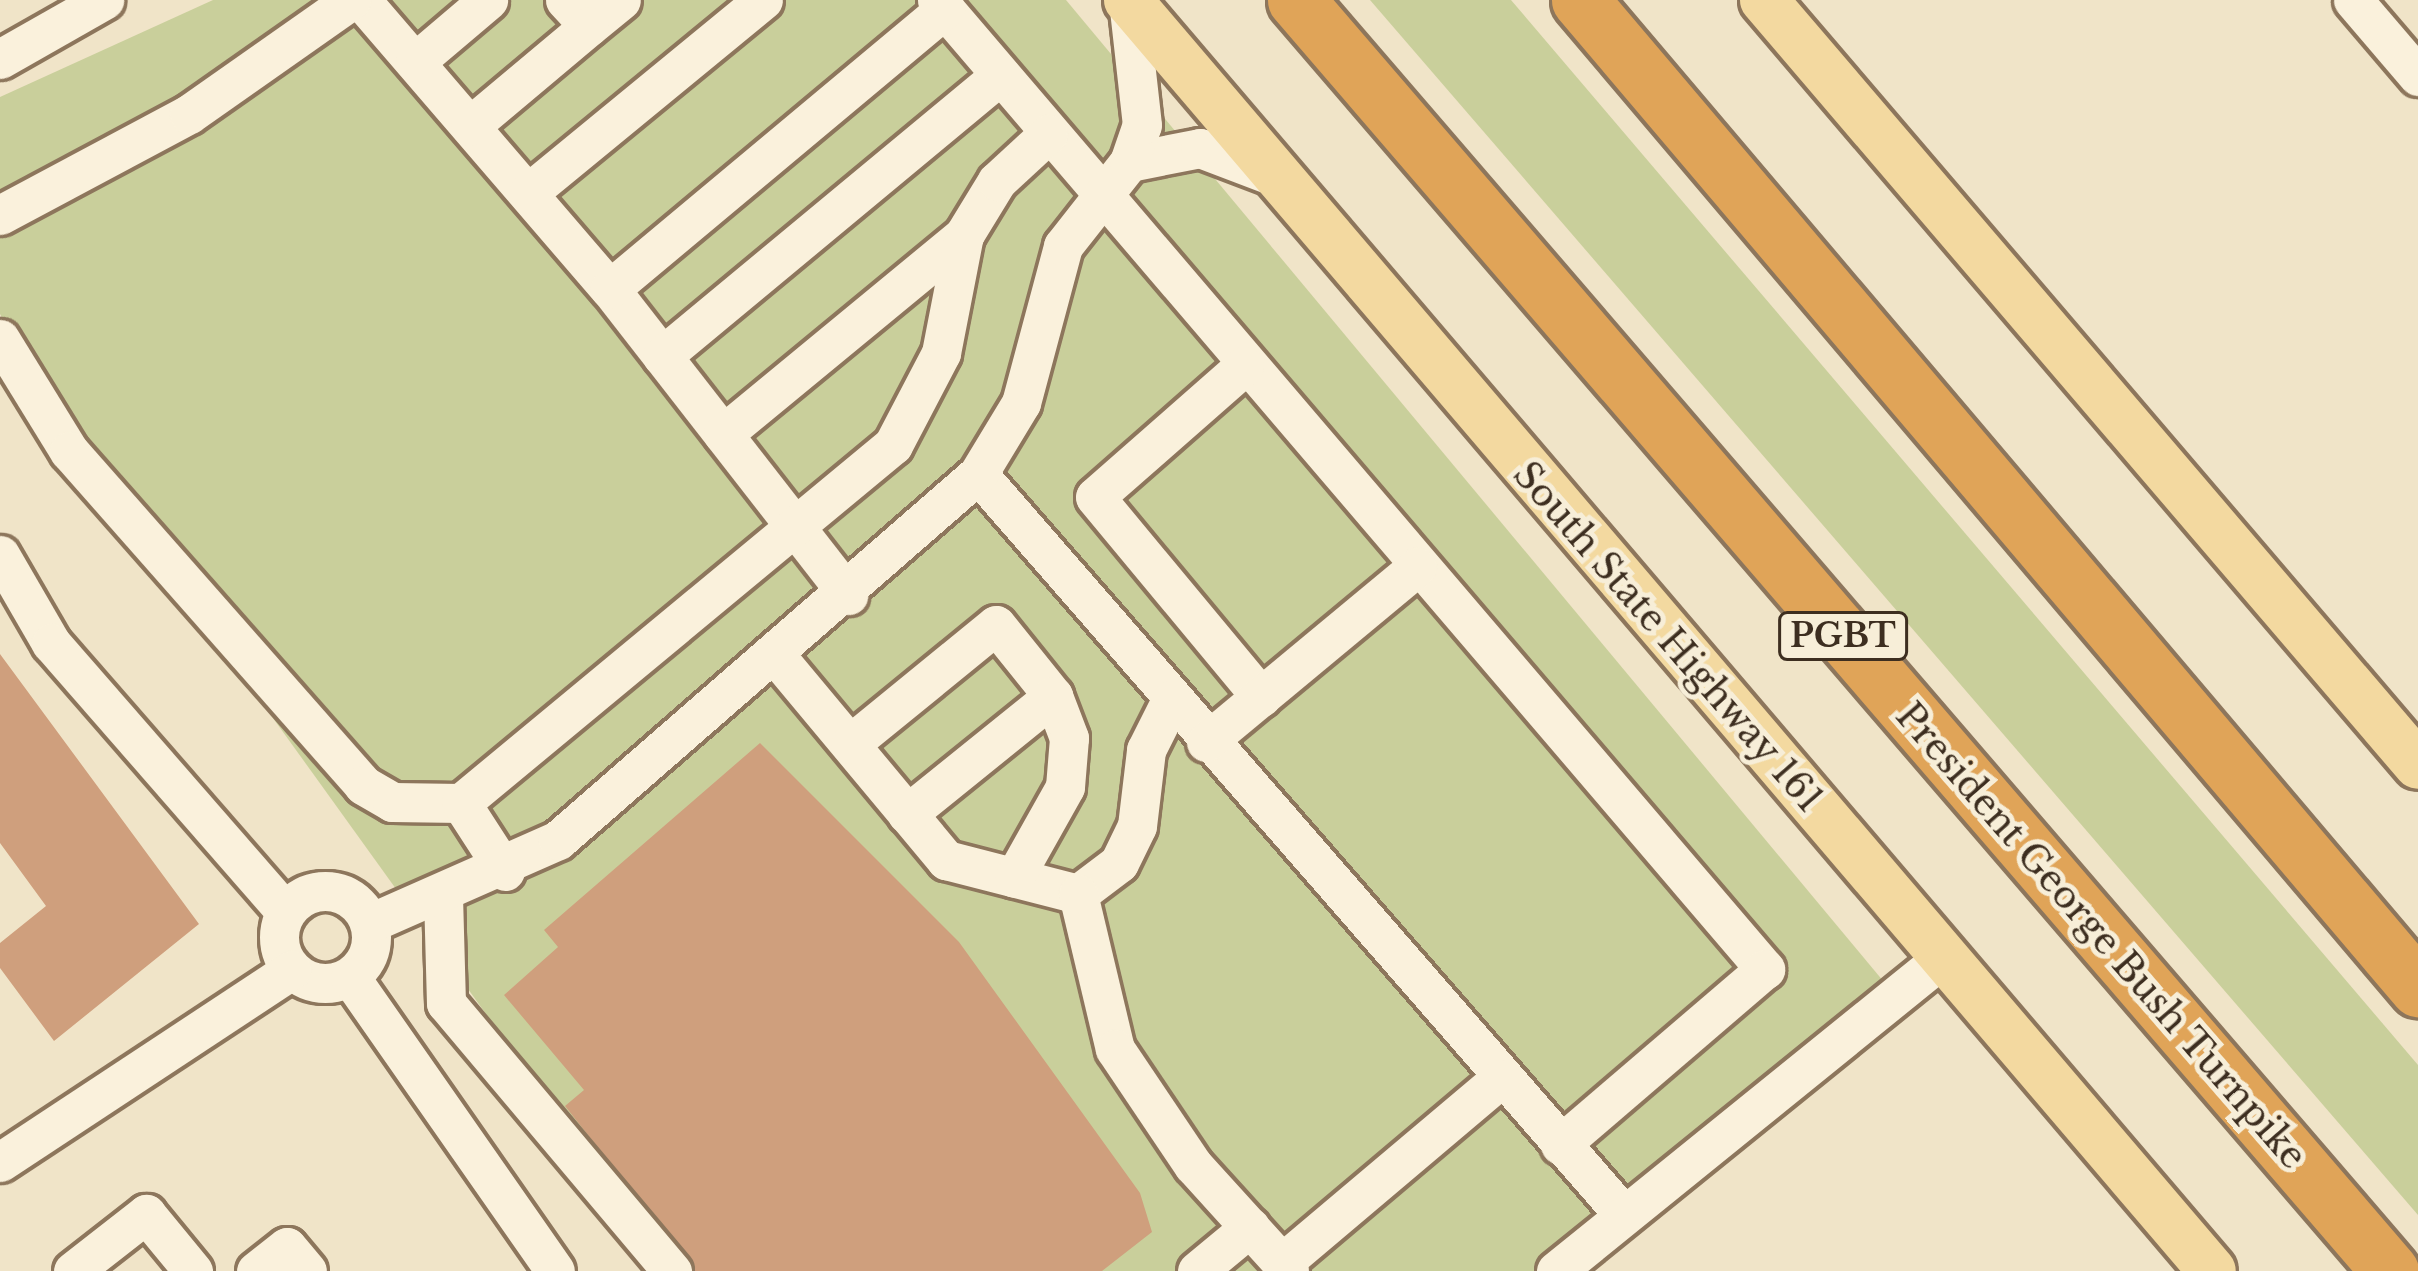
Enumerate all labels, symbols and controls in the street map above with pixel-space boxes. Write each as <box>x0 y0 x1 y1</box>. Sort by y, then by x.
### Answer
street label: South State Highway 161 <box>1504 453 1832 821</box>
road number: PGBT <box>1777 609 1909 663</box>
street label: President George Bush Turnpike <box>1887 694 2315 1178</box>

